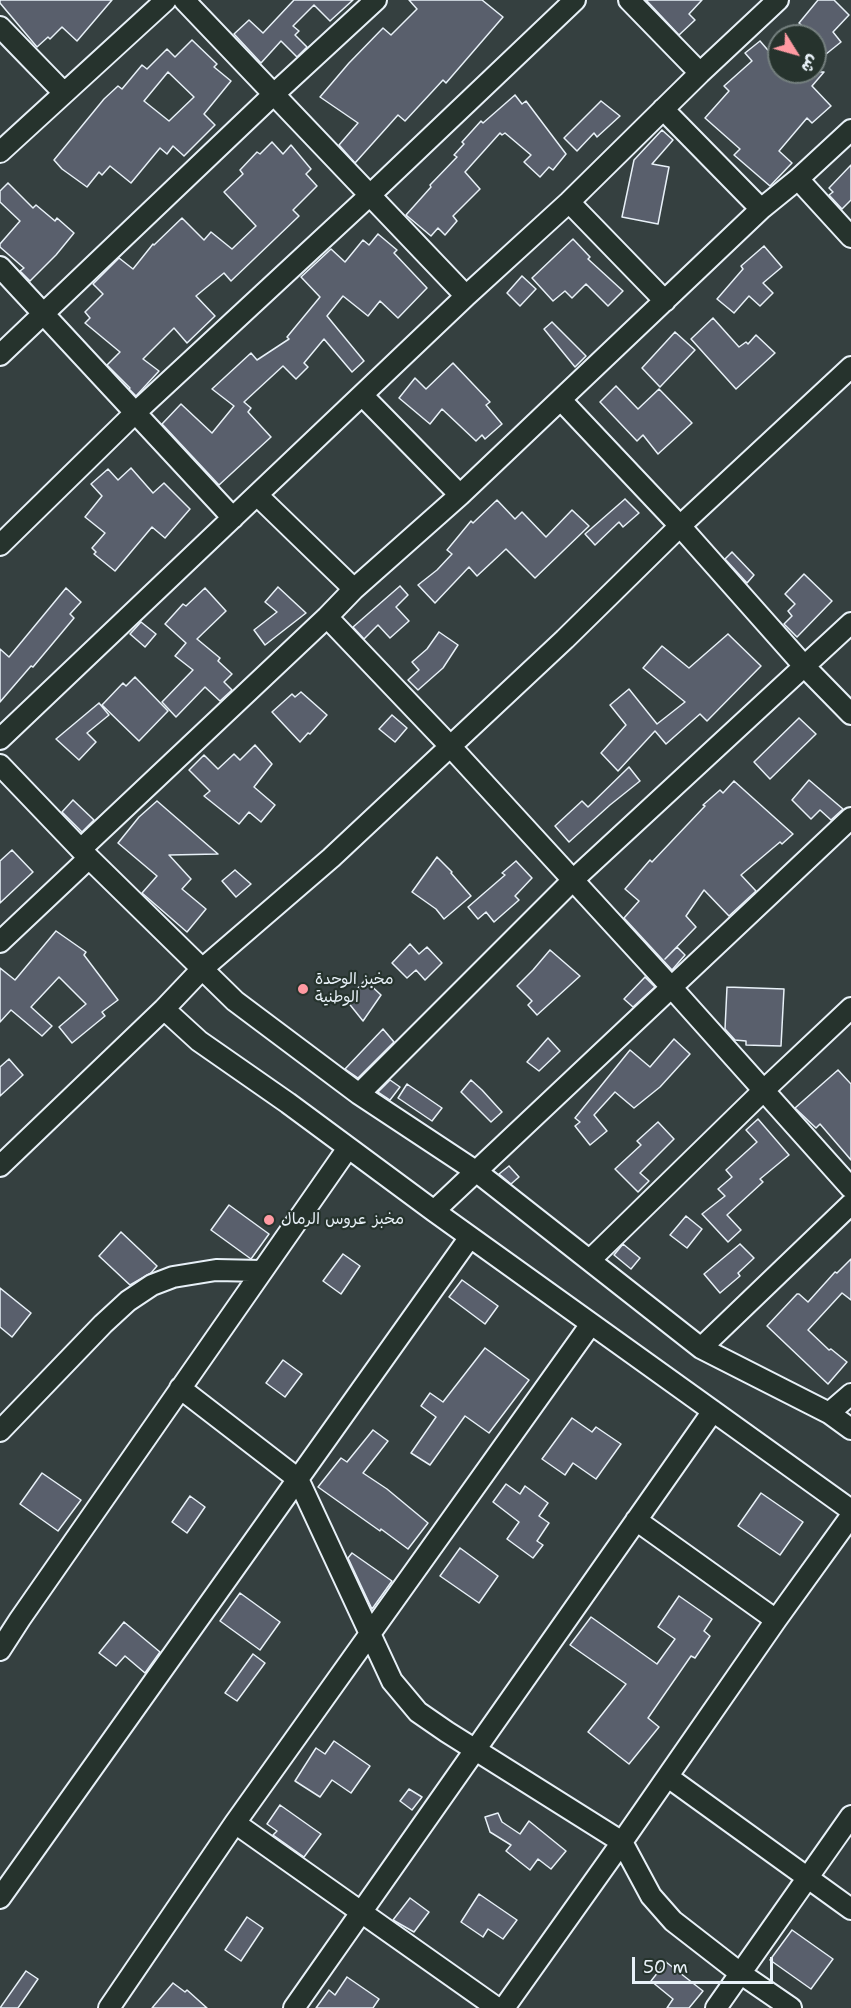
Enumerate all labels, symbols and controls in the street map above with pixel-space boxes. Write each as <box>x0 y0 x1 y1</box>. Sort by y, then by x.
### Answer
north arrow <box>767 24 827 84</box>
text: ش <box>796 51 824 77</box>
place label: مخبز الوحدة الوطنية <box>315 970 394 1008</box>
marker: مخبز الوحدة الوطنية <box>296 982 310 996</box>
place label: مخبز عروس الرمال <box>281 1210 404 1230</box>
marker: مخبز عروس الرمال <box>262 1213 276 1227</box>
scale bar <box>635 1945 776 1983</box>
text: 50 m <box>643 1955 688 1979</box>

